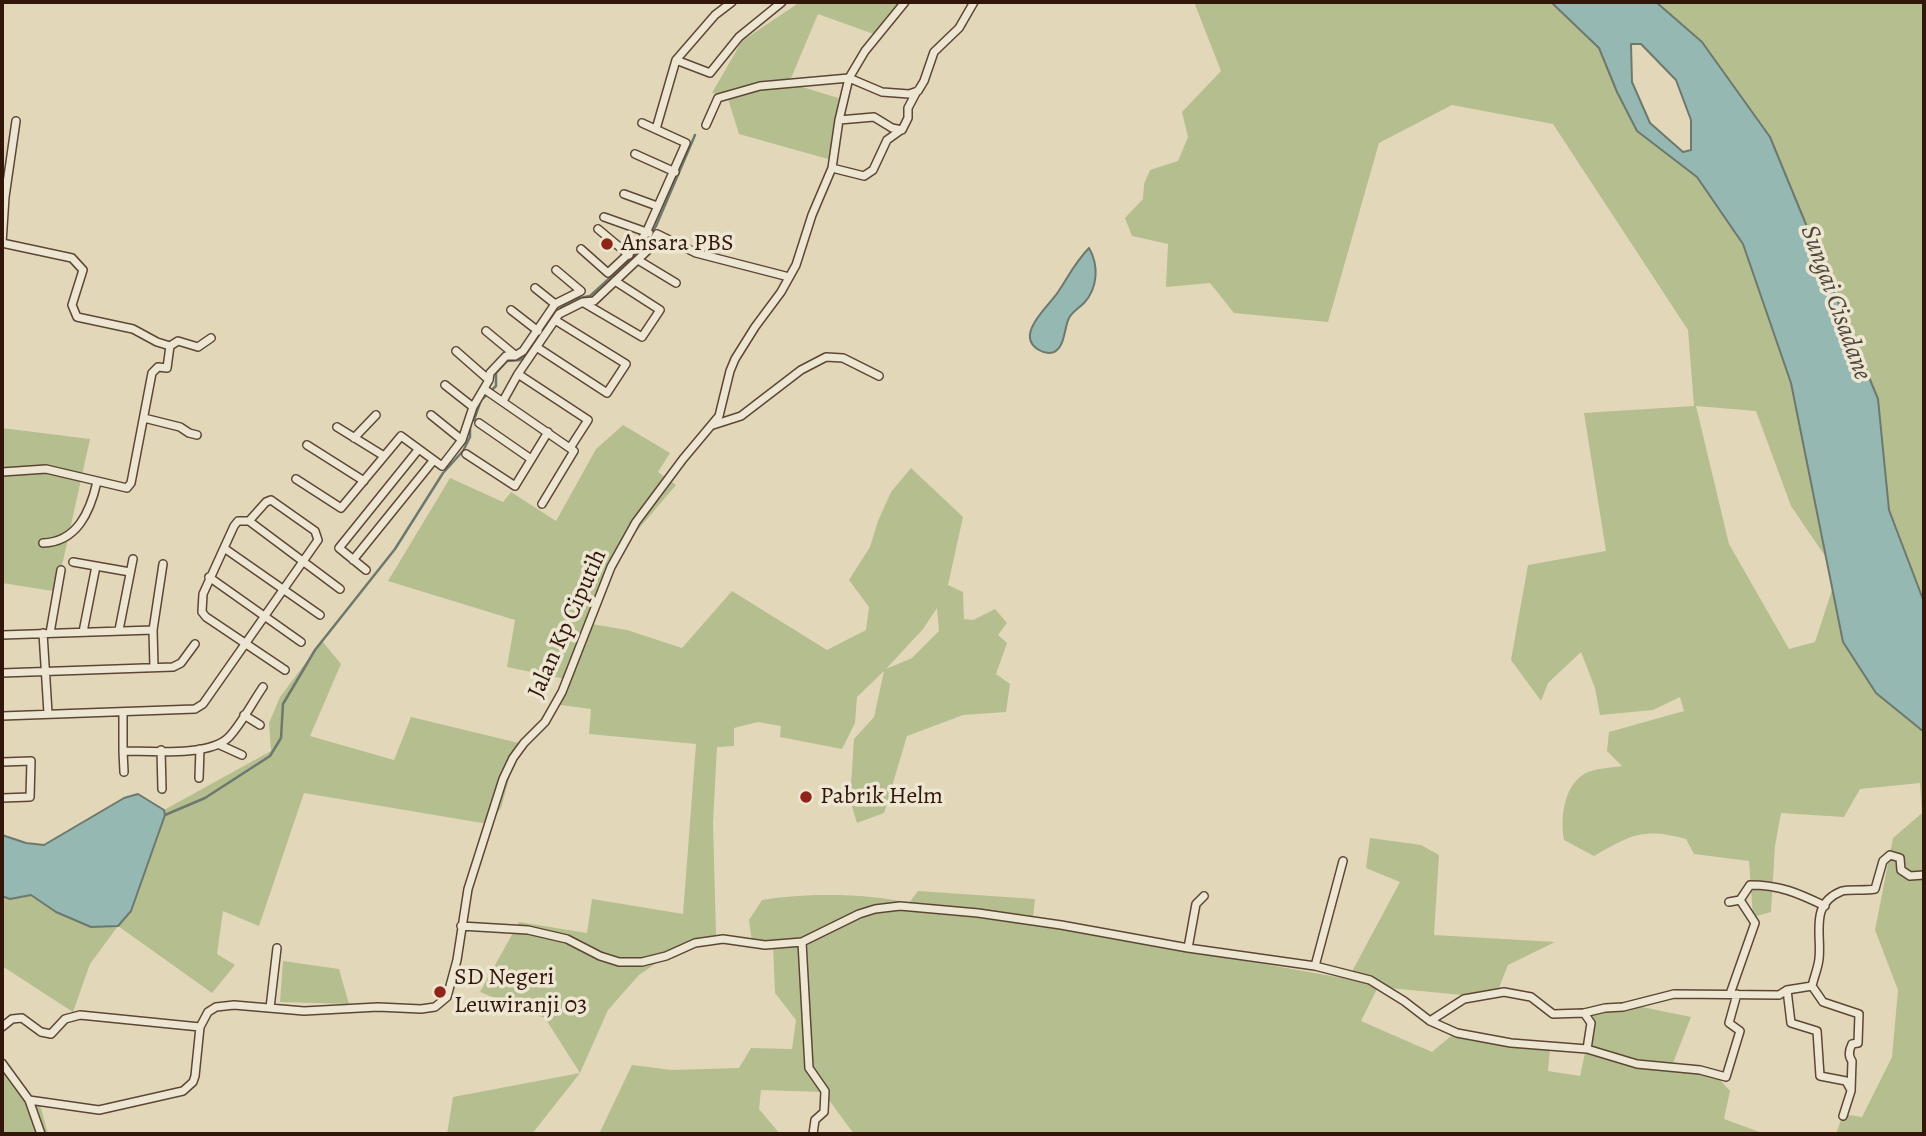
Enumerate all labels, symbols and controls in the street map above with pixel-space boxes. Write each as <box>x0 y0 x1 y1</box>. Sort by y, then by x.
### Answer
water label: Sungai Cisadane <box>1793 221 1877 385</box>
place label: Ansara PBS <box>621 230 734 258</box>
marker: Ansara PBS <box>599 236 615 252</box>
street label: Jalan Kp Ciputih <box>522 545 614 703</box>
place label: Pabrik Helm <box>820 783 943 811</box>
marker: Pabrik Helm <box>798 789 814 805</box>
place label: SD Negeri Leuwiranji 03 <box>454 964 587 1020</box>
marker: SD Negeri Leuwiranji 03 <box>432 984 448 1000</box>

